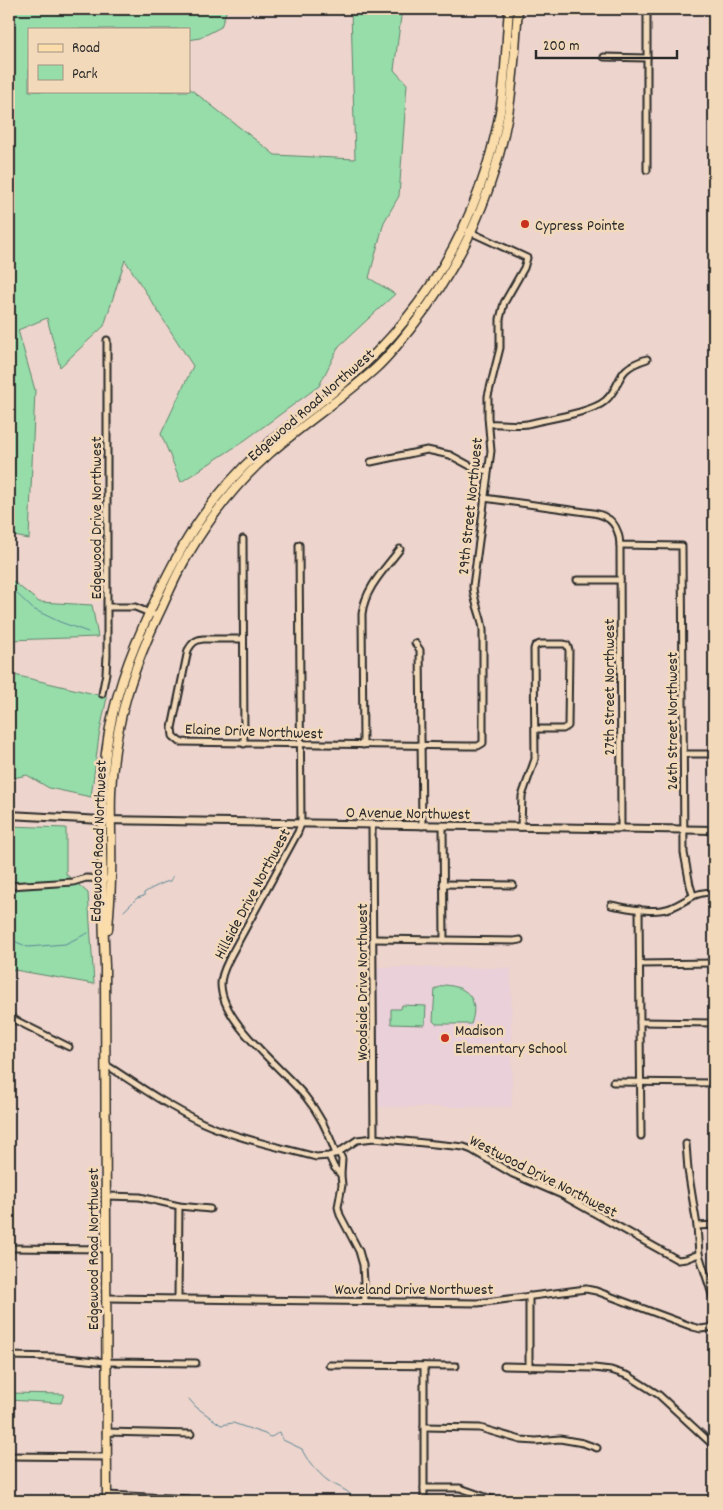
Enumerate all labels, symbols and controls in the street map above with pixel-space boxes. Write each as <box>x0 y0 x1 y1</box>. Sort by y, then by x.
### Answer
legend <box>28 28 190 92</box>
scale bar <box>536 28 677 60</box>
text: 200 m <box>543 36 580 58</box>
text: Road <box>72 38 100 60</box>
text: Park <box>72 64 98 86</box>
place label: Cypress Pointe <box>535 215 625 238</box>
marker: Cypress Pointe <box>519 218 531 230</box>
street label: Edgewood Road Northwest <box>243 344 380 468</box>
street label: Edgewood Drive Northwest <box>86 436 109 600</box>
street label: 29th Street Northwest <box>453 436 490 576</box>
street label: 27th Street Northwest <box>599 619 622 755</box>
street label: 26th Street Northwest <box>662 652 685 790</box>
street label: Elaine Drive Northwest <box>184 719 323 746</box>
street label: Edgewood Road Northwest <box>85 759 114 923</box>
street label: O Avenue Northwest <box>346 802 470 827</box>
street label: Hillside Drive Northwest <box>209 825 298 964</box>
street label: Woodside Drive Northwest <box>352 903 375 1061</box>
place label: Madison Elementary School <box>455 1020 567 1061</box>
marker: Madison Elementary School <box>439 1032 451 1044</box>
street label: Westwood Drive Northwest <box>465 1130 621 1225</box>
street label: Edgewood Road Northwest <box>83 1168 106 1330</box>
street label: Waveland Drive Northwest <box>335 1279 494 1302</box>

